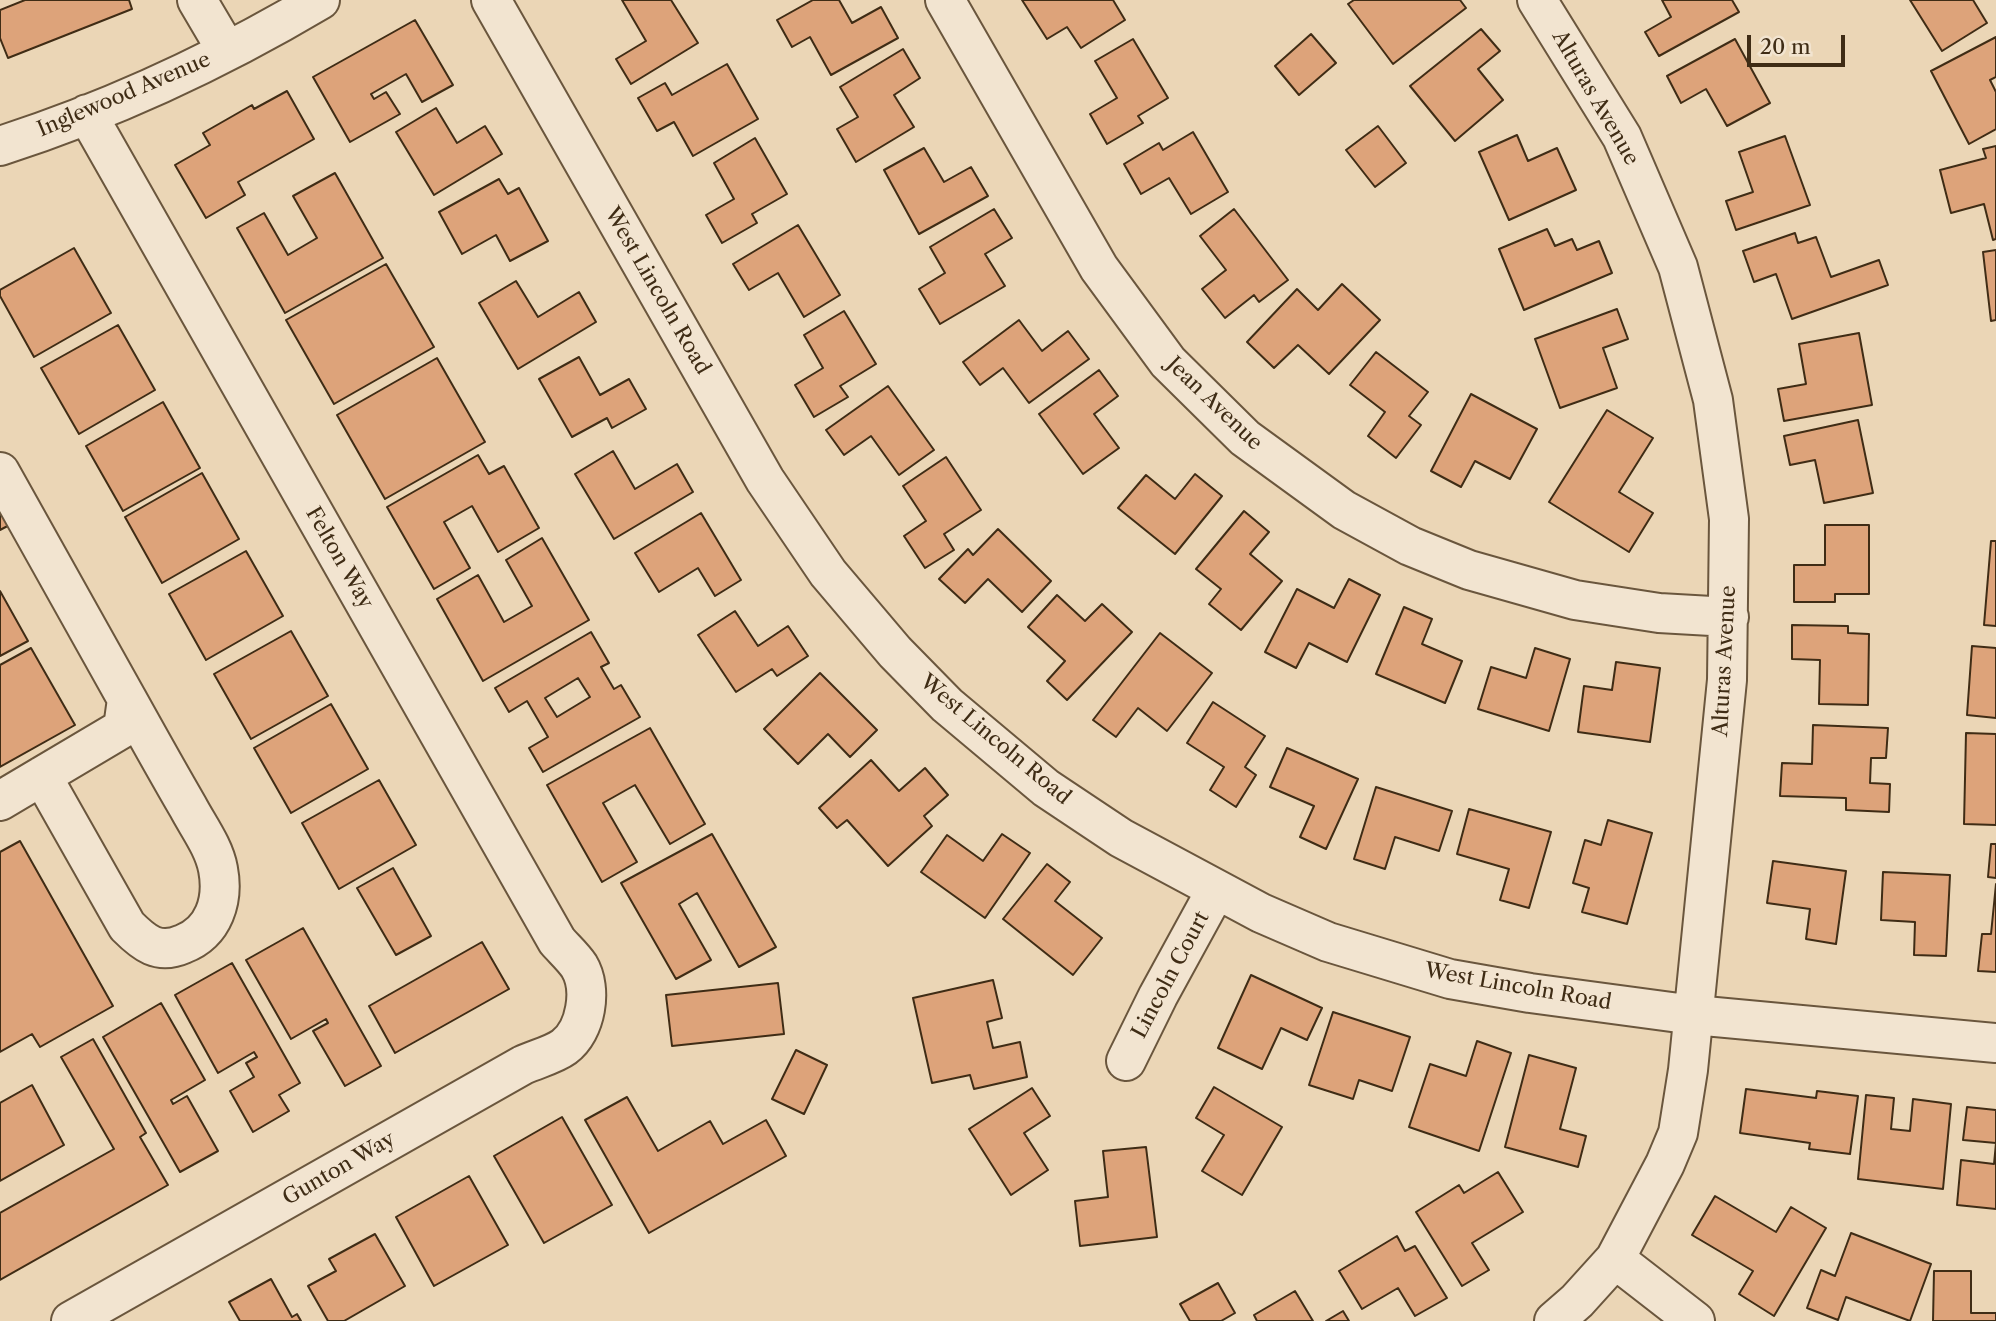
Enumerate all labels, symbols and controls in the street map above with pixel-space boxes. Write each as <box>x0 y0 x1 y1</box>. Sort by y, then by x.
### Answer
scale bar <box>1751 21 1849 65</box>
street label: Alturas Avenue <box>1546 26 1644 170</box>
text: 20 m <box>1760 34 1811 59</box>
street label: Inglewood Avenue <box>34 47 214 143</box>
street label: West Lincoln Road <box>599 203 715 379</box>
street label: Jean Avenue <box>1161 352 1267 456</box>
street label: Felton Way <box>300 503 378 613</box>
street label: Alturas Avenue <box>1708 585 1742 737</box>
street label: West Lincoln Road <box>914 670 1076 810</box>
street label: Lincoln Court <box>1127 907 1215 1043</box>
street label: West Lincoln Road <box>1423 958 1613 1016</box>
street label: Gunton Way <box>278 1127 400 1211</box>

